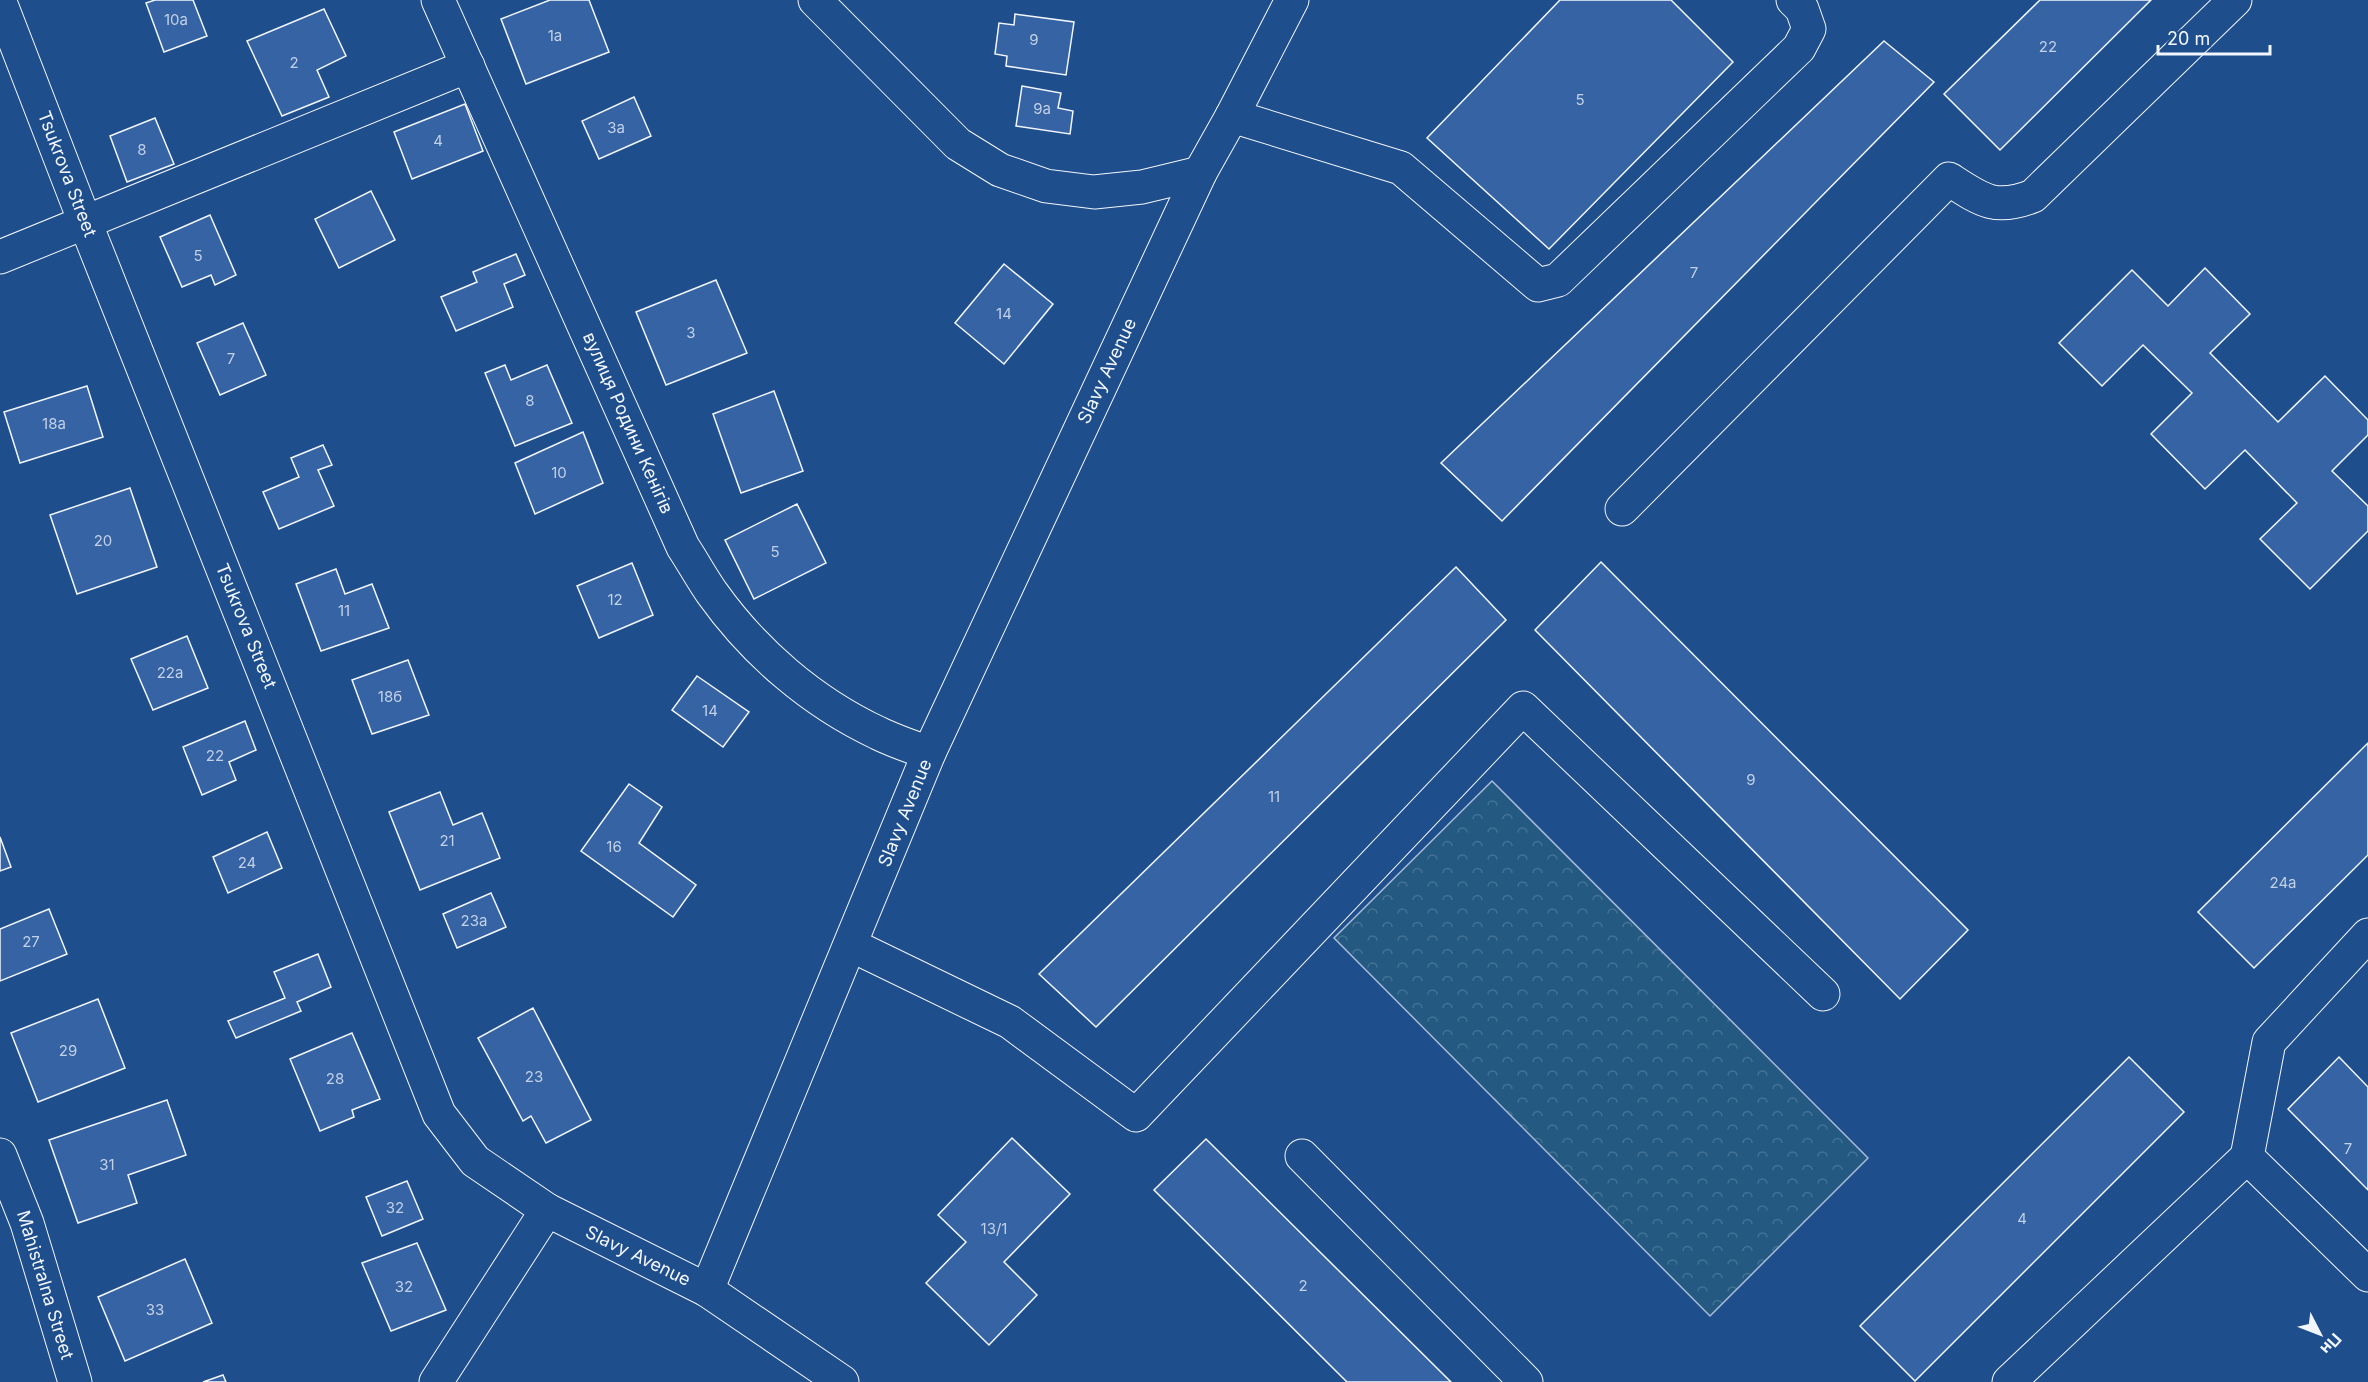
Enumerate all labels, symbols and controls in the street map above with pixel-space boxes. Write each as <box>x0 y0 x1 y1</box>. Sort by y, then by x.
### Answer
house number: 10а <box>164 10 188 29</box>
scale bar <box>2158 18 2270 56</box>
house number: 1а <box>548 26 562 45</box>
text: 20 m <box>2167 28 2210 49</box>
house number: 9 <box>1029 30 1039 49</box>
house number: 22 <box>2039 37 2057 56</box>
house number: 2 <box>289 53 299 72</box>
house number: 5 <box>1575 90 1585 109</box>
house number: 9а <box>1033 99 1051 118</box>
street label: Tsukrova Street <box>34 108 101 240</box>
house number: 3а <box>607 118 625 137</box>
house number: 4 <box>433 131 443 150</box>
house number: 8 <box>137 140 147 159</box>
house number: 5 <box>193 246 203 265</box>
house number: 7 <box>1690 263 1698 282</box>
house number: 14 <box>996 304 1012 323</box>
street label: Slavy Avenue <box>1073 315 1140 427</box>
house number: 3 <box>686 323 696 342</box>
street label: вулиця Родини Кенігів <box>579 329 678 517</box>
house number: 7 <box>227 349 235 368</box>
house number: 8 <box>525 391 535 410</box>
house number: 18а <box>42 414 66 433</box>
house number: 10 <box>551 463 567 482</box>
house number: 20 <box>94 531 112 550</box>
house number: 5 <box>770 542 780 561</box>
street label: Tsukrova Street <box>212 560 281 692</box>
house number: 12 <box>607 590 623 609</box>
house number: 11 <box>338 601 350 620</box>
house number: 22а <box>157 663 183 682</box>
house number: 18б <box>378 687 402 706</box>
house number: 14 <box>702 701 718 720</box>
house number: 22 <box>206 746 224 765</box>
street label: Slavy Avenue <box>873 756 936 870</box>
house number: 9 <box>1746 770 1756 789</box>
house number: 11 <box>1268 787 1280 806</box>
house number: 21 <box>439 831 455 850</box>
house number: 16 <box>606 837 622 856</box>
house number: 24 <box>238 853 256 872</box>
house number: 24а <box>2269 873 2297 892</box>
house number: 23а <box>461 911 487 930</box>
house number: 27 <box>22 932 40 951</box>
house number: 29 <box>59 1041 77 1060</box>
house number: 23 <box>525 1067 543 1086</box>
house number: 28 <box>326 1069 344 1088</box>
house number: 7 <box>2344 1139 2352 1158</box>
house number: 31 <box>99 1155 115 1174</box>
house number: 32 <box>386 1198 404 1217</box>
street label: Mahistralna Street <box>13 1208 78 1362</box>
house number: 4 <box>2017 1209 2027 1228</box>
house number: 13/1 <box>981 1219 1007 1238</box>
street label: Slavy Avenue <box>582 1221 694 1290</box>
house number: 2 <box>1298 1276 1308 1295</box>
house number: 32 <box>395 1277 413 1296</box>
house number: 33 <box>146 1300 164 1319</box>
north arrow <box>2290 1304 2350 1364</box>
text: Пн <box>2316 1329 2346 1359</box>

